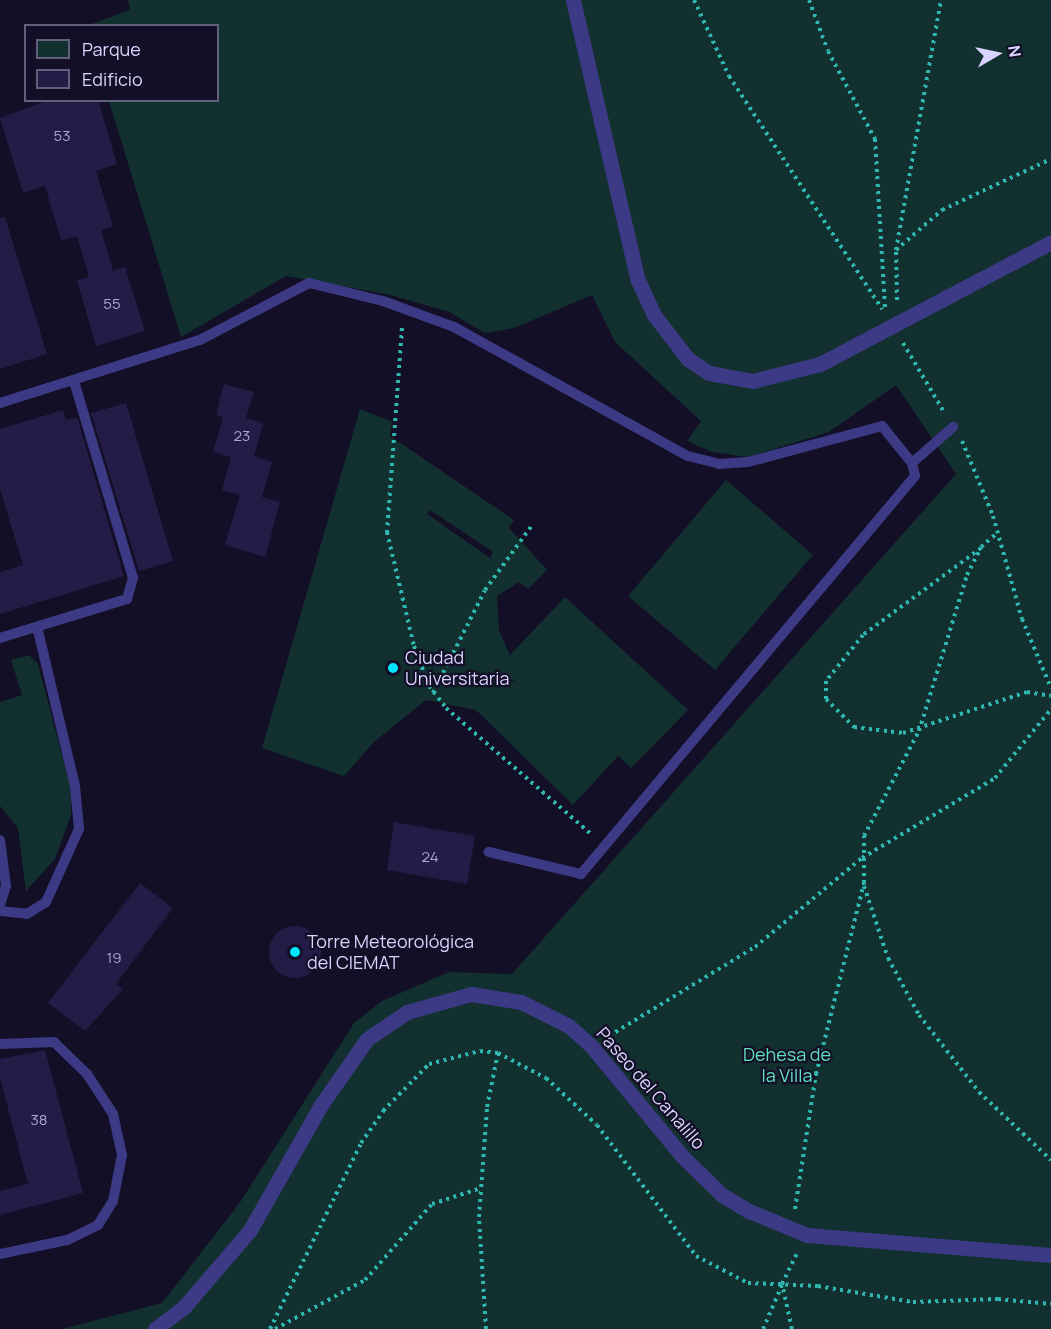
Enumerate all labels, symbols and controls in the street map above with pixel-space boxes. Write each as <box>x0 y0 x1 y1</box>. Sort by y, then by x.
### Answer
legend <box>24 24 219 102</box>
north arrow <box>967 24 1027 84</box>
text: Parque <box>82 37 141 61</box>
text: N <box>1003 44 1027 59</box>
text: Edificio <box>82 67 143 91</box>
house number: 53 <box>54 127 70 145</box>
house number: 55 <box>103 295 121 313</box>
house number: 23 <box>234 427 250 445</box>
place label: Ciudad Universitaria <box>405 647 510 690</box>
marker: Ciudad Universitaria <box>386 661 400 675</box>
house number: 24 <box>421 848 439 866</box>
place label: Torre Meteorológica del CIEMAT <box>307 931 474 974</box>
marker: Torre Meteorológica del CIEMAT <box>288 945 302 959</box>
house number: 19 <box>106 949 122 967</box>
street label: Paseo del Canalillo <box>592 1023 710 1153</box>
park label: Dehesa de la Villa <box>743 1044 831 1086</box>
house number: 38 <box>30 1111 48 1129</box>

